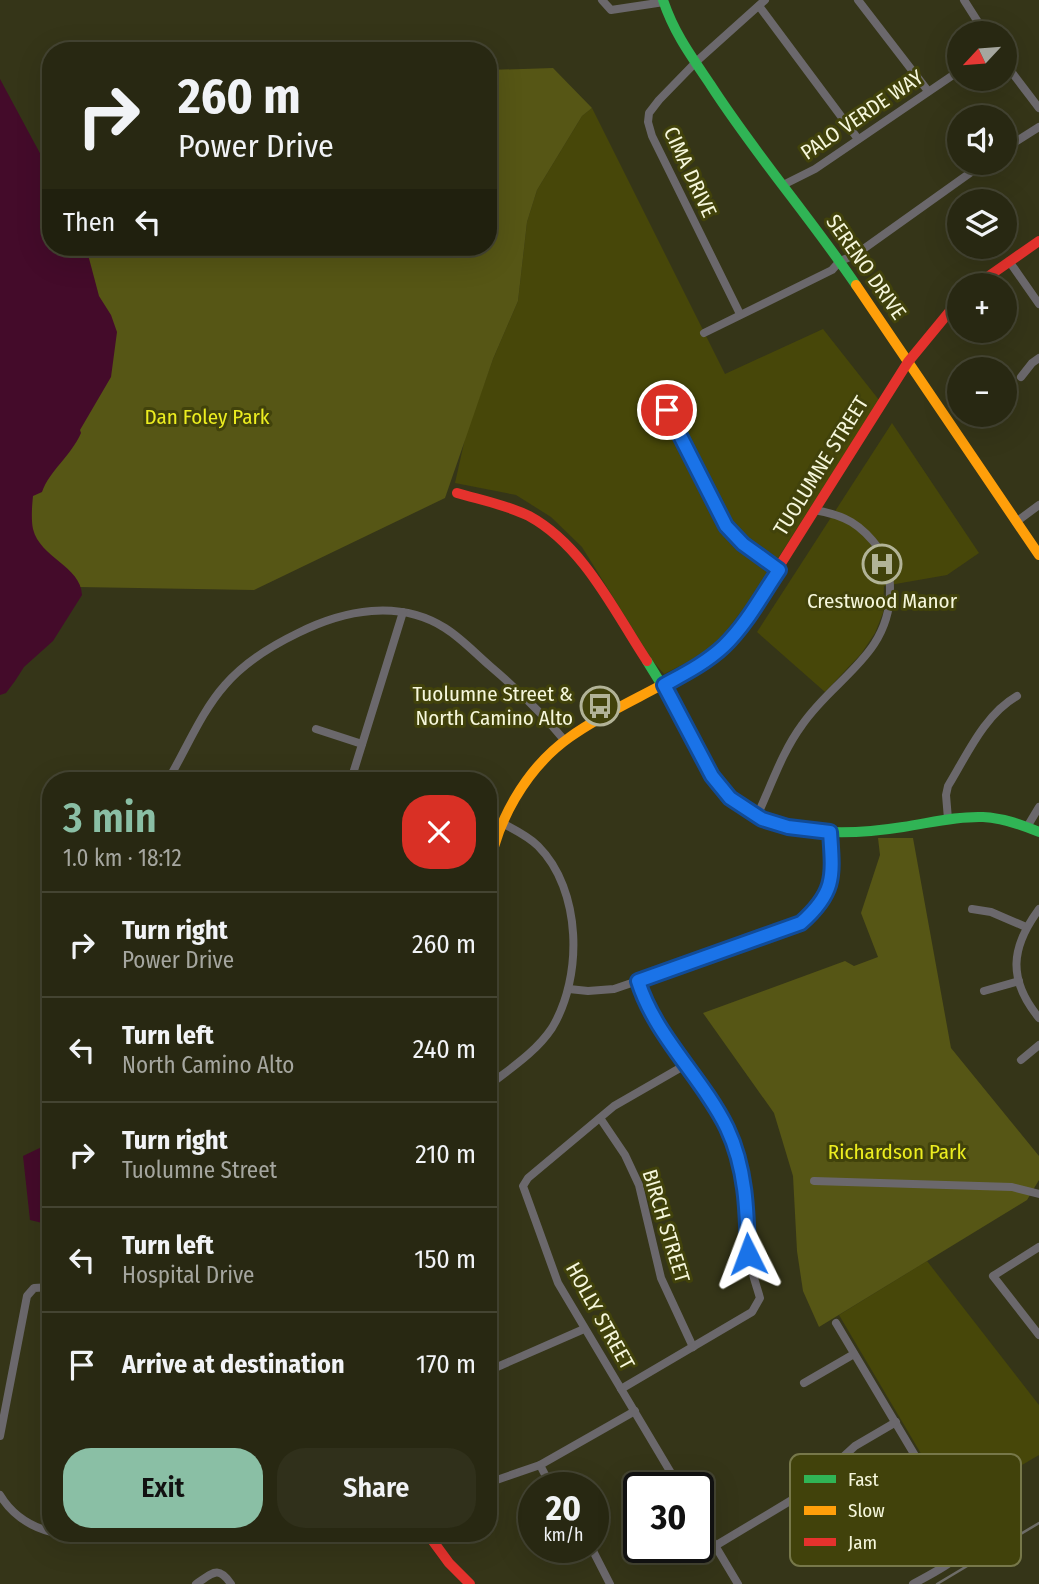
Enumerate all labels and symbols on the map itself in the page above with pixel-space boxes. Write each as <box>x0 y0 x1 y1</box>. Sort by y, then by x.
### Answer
north arrow <box>947 21 1017 91</box>
street label: PALO VERDE WAY <box>796 64 929 166</box>
street label: CIMA DRIVE <box>658 123 722 221</box>
street label: SERENO DRIVE <box>820 210 912 325</box>
pin <box>637 380 697 440</box>
street label: TUOLUMNE STREET <box>768 391 874 541</box>
park label: Dan Foley Park <box>144 404 270 430</box>
hospital icon: Crestwood Manor <box>861 543 903 585</box>
place label: Crestwood Manor <box>807 588 958 614</box>
place label: Tuolumne Street & North Camino Alto <box>412 681 573 731</box>
bus stop icon: Tuolumne Street & North Camino Alto <box>579 685 621 727</box>
park label: Richardson Park <box>828 1139 966 1165</box>
street label: BIRCH STREET <box>636 1166 696 1286</box>
position arrow <box>711 1217 785 1291</box>
street label: HOLLY STREET <box>560 1258 640 1374</box>
legend <box>790 1454 1021 1566</box>
text: Fast <box>848 1468 879 1491</box>
speed limit sign: 30 <box>623 1472 714 1563</box>
text: Slow <box>848 1499 885 1522</box>
text: Jam <box>848 1531 877 1554</box>

